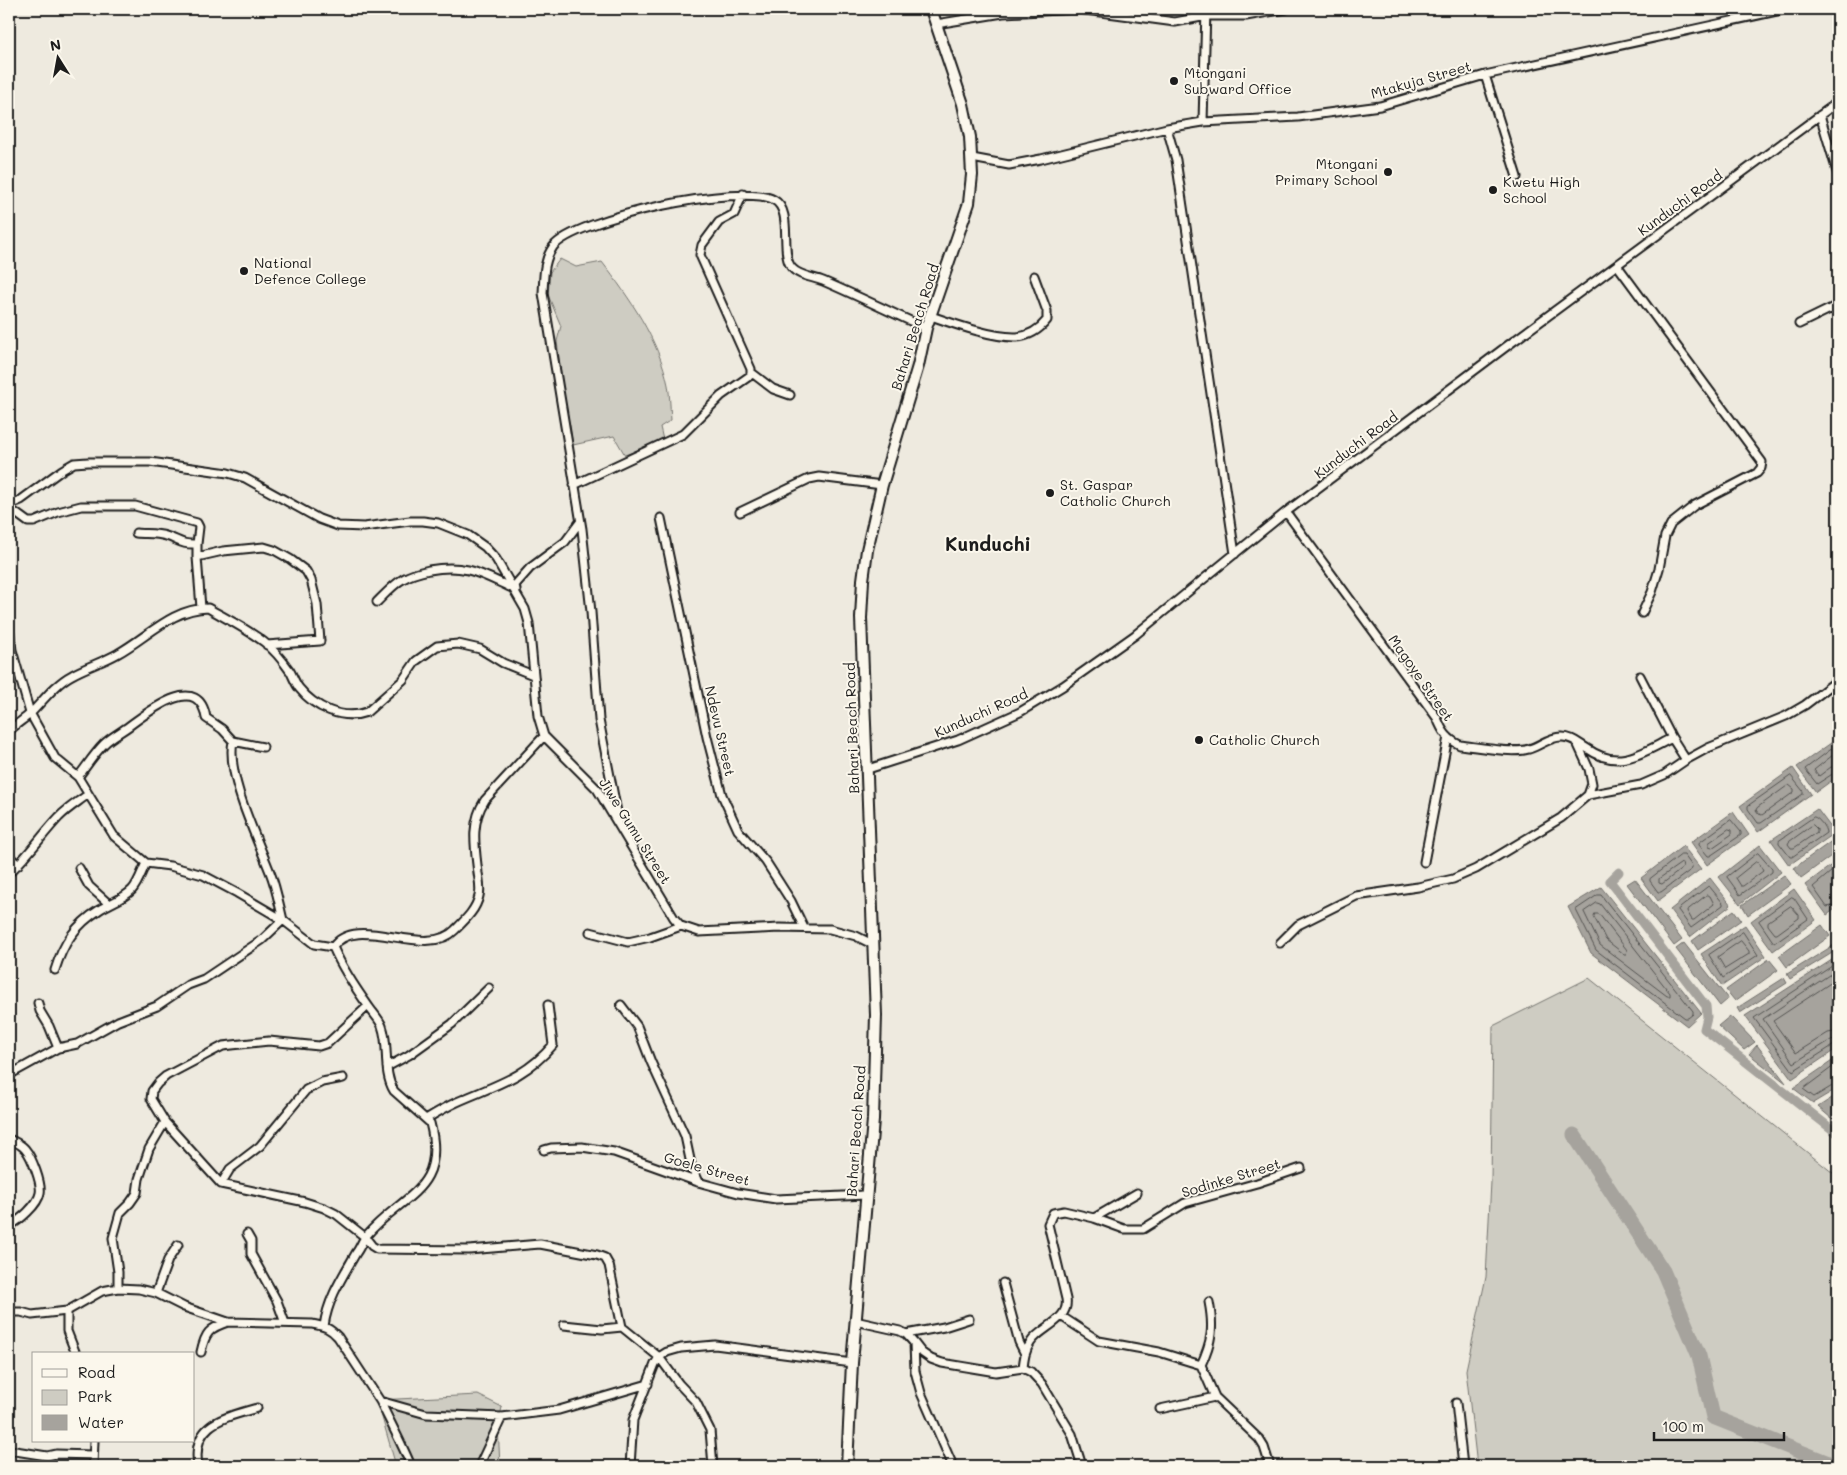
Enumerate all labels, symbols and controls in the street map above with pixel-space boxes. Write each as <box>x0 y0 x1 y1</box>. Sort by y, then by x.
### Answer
north arrow <box>32 32 82 82</box>
text: N <box>48 34 62 55</box>
street label: Mtakuja Street <box>1368 56 1473 103</box>
place label: Mtongani Subward Office <box>1184 63 1292 98</box>
marker: Mtongani Subward Office <box>1168 75 1180 87</box>
place label: Mtongani Primary School <box>1275 154 1378 189</box>
street label: Kunduchi Road <box>1634 165 1726 240</box>
marker: Mtongani Primary School <box>1382 166 1394 178</box>
place label: Kwetu High School <box>1503 172 1580 207</box>
marker: Kwetu High School <box>1487 184 1499 196</box>
place label: National Defence College <box>254 253 366 288</box>
street label: Bahari Beach Road <box>886 261 943 392</box>
marker: National Defence College <box>238 265 250 277</box>
street label: Kunduchi Road <box>1310 407 1402 482</box>
place label: St. Gaspar Catholic Church <box>1060 475 1170 510</box>
marker: St. Gaspar Catholic Church <box>1044 487 1056 499</box>
district label: Kunduchi <box>945 531 1031 556</box>
street label: Magoye Street <box>1385 631 1458 725</box>
street label: Bahari Beach Road <box>840 662 863 794</box>
street label: Kunduchi Road <box>931 683 1031 742</box>
street label: Ndevu Street <box>701 684 740 778</box>
place label: Catholic Church <box>1209 730 1319 749</box>
marker: Catholic Church <box>1193 734 1205 746</box>
street label: Jiwe Gumu Street <box>595 774 676 887</box>
street label: Bahari Beach Road <box>841 1065 870 1197</box>
street label: Goele Street <box>662 1147 752 1190</box>
street label: Sodinke Street <box>1179 1153 1283 1202</box>
legend <box>32 1352 195 1442</box>
text: Road <box>78 1362 115 1382</box>
text: Park <box>78 1386 112 1406</box>
scale bar <box>1654 1410 1784 1442</box>
text: Water <box>78 1412 124 1432</box>
text: 100 m <box>1662 1416 1704 1436</box>

